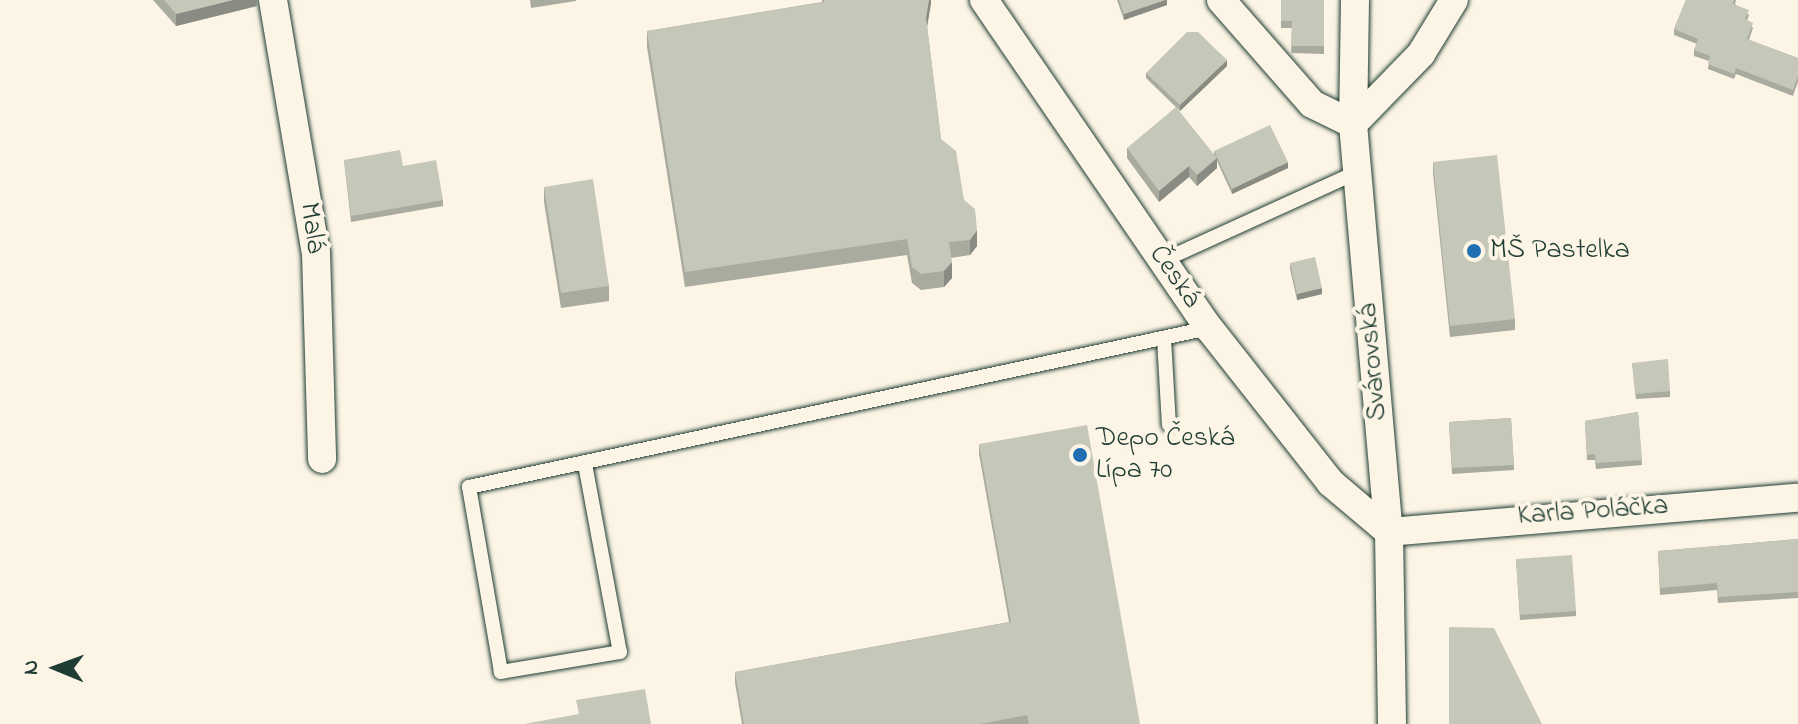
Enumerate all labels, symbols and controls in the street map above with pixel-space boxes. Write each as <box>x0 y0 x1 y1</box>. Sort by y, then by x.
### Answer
street label: Malá <box>291 200 331 256</box>
place label: MŠ Pastelka <box>1490 234 1630 268</box>
street label: Česká <box>1141 239 1207 315</box>
marker: MŠ Pastelka <box>1465 242 1483 260</box>
street label: Svárovská <box>1352 302 1396 422</box>
place label: Depo Česká Lípa 70 <box>1096 422 1234 488</box>
marker: Depo Česká Lípa 70 <box>1071 446 1089 464</box>
street label: Karla Poláčka <box>1516 490 1670 534</box>
north arrow <box>16 628 96 708</box>
text: N <box>16 660 48 675</box>

